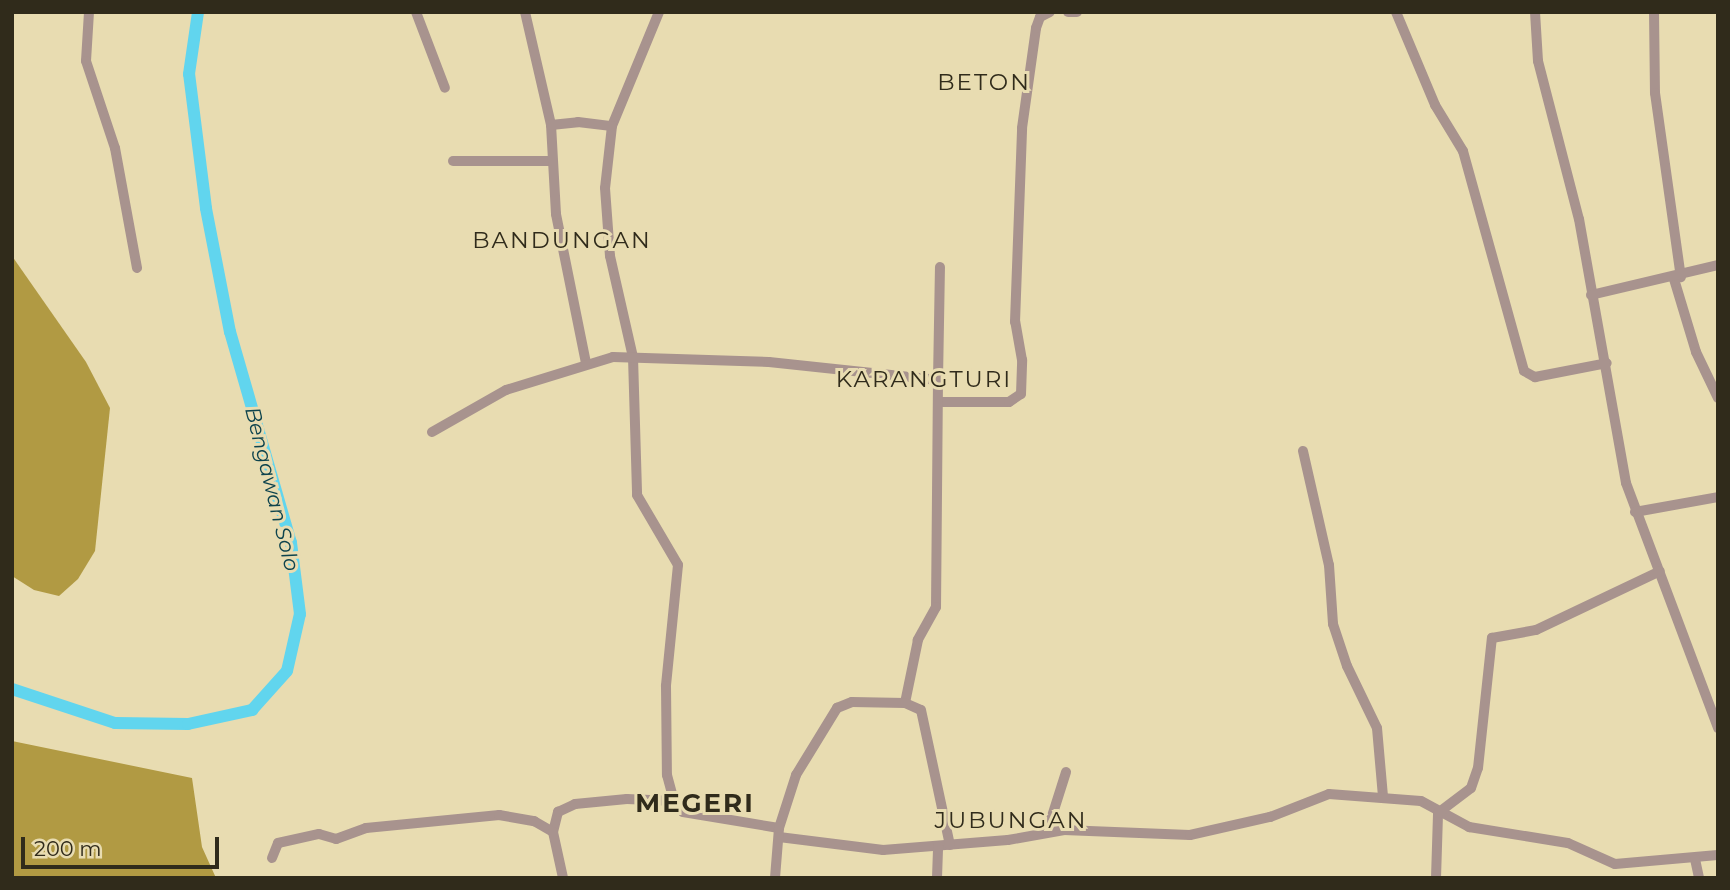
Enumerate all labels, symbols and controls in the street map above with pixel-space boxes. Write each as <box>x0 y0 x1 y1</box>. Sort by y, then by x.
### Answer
district label: BETON <box>938 68 1030 96</box>
district label: BANDUNGAN <box>473 226 651 254</box>
district label: KARANGTURI <box>837 365 1011 393</box>
water label: Bengawan Solo <box>239 404 305 574</box>
district label: MEGERI <box>636 788 754 820</box>
district label: JUBUNGAN <box>936 806 1086 834</box>
scale bar <box>24 824 222 868</box>
text: 200 m <box>34 836 101 861</box>

